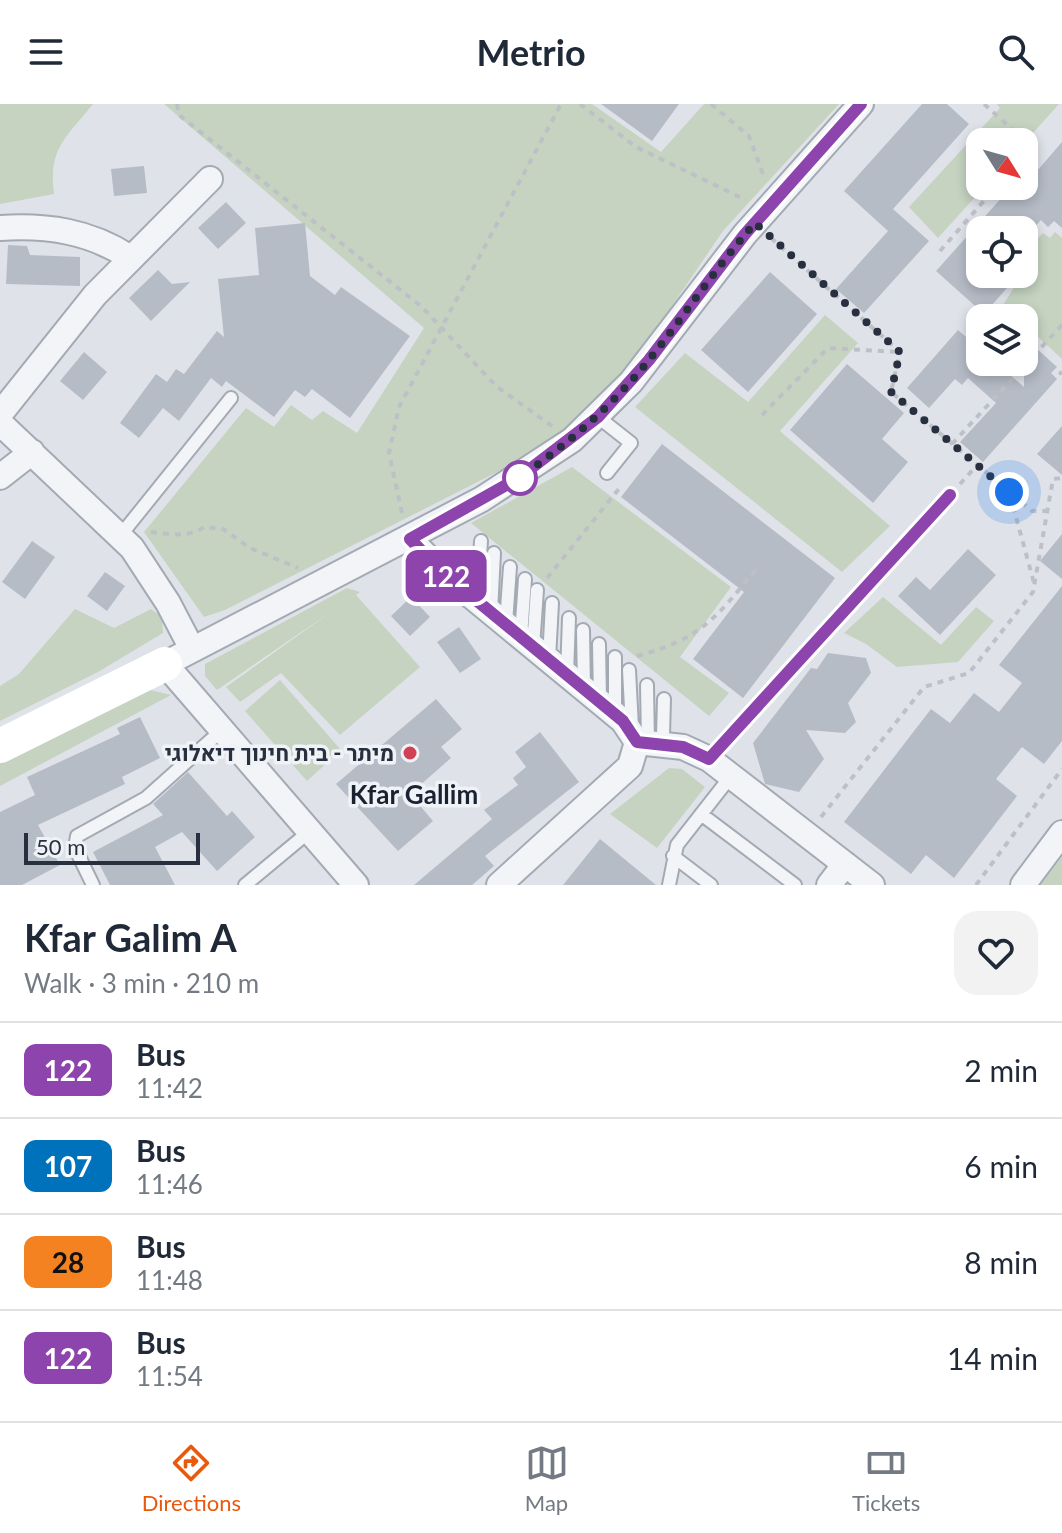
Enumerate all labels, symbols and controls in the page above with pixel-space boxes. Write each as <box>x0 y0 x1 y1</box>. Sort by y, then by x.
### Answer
icon: menu <box>24 30 68 74</box>
text: Metrio <box>476 30 586 74</box>
icon: search <box>994 30 1038 74</box>
north arrow <box>966 128 1038 200</box>
map controls <box>966 128 1038 376</box>
button: locate <box>966 216 1038 288</box>
button: layers <box>966 304 1038 376</box>
unlabelled marker <box>503 461 537 495</box>
your location <box>989 472 1029 512</box>
line badge: 122 <box>400 550 492 602</box>
text: 122 <box>422 559 470 593</box>
place label: מיתר - בית חינוך דיאלוגי <box>165 739 394 766</box>
marker: מיתר - בית חינוך דיאלוגי <box>401 744 419 762</box>
district label: Kfar Gallim <box>350 778 478 810</box>
scale bar <box>24 829 200 865</box>
text: 50 m <box>36 833 85 860</box>
button: heart <box>954 911 1038 995</box>
text: Kfar Galim A <box>24 914 237 960</box>
text: Walk · 3 min · 210 m <box>24 967 259 999</box>
text: Bus <box>136 1036 186 1072</box>
text: 2 min <box>964 1052 1038 1088</box>
text: 122 <box>44 1053 92 1087</box>
text: 11:42 <box>136 1072 203 1104</box>
text: Bus <box>136 1132 186 1168</box>
text: 6 min <box>964 1148 1038 1184</box>
text: 107 <box>44 1149 92 1183</box>
text: 11:46 <box>136 1168 203 1200</box>
text: Bus <box>136 1228 186 1264</box>
text: 8 min <box>964 1244 1038 1280</box>
text: 28 <box>52 1245 84 1279</box>
text: 11:48 <box>136 1264 203 1296</box>
text: Bus <box>136 1324 186 1360</box>
text: 14 min <box>947 1340 1038 1376</box>
text: 122 <box>44 1341 92 1375</box>
text: 11:54 <box>136 1360 203 1392</box>
tab: Directions <box>142 1441 241 1516</box>
tab: Map <box>525 1441 569 1516</box>
tab: Tickets <box>852 1441 920 1516</box>

